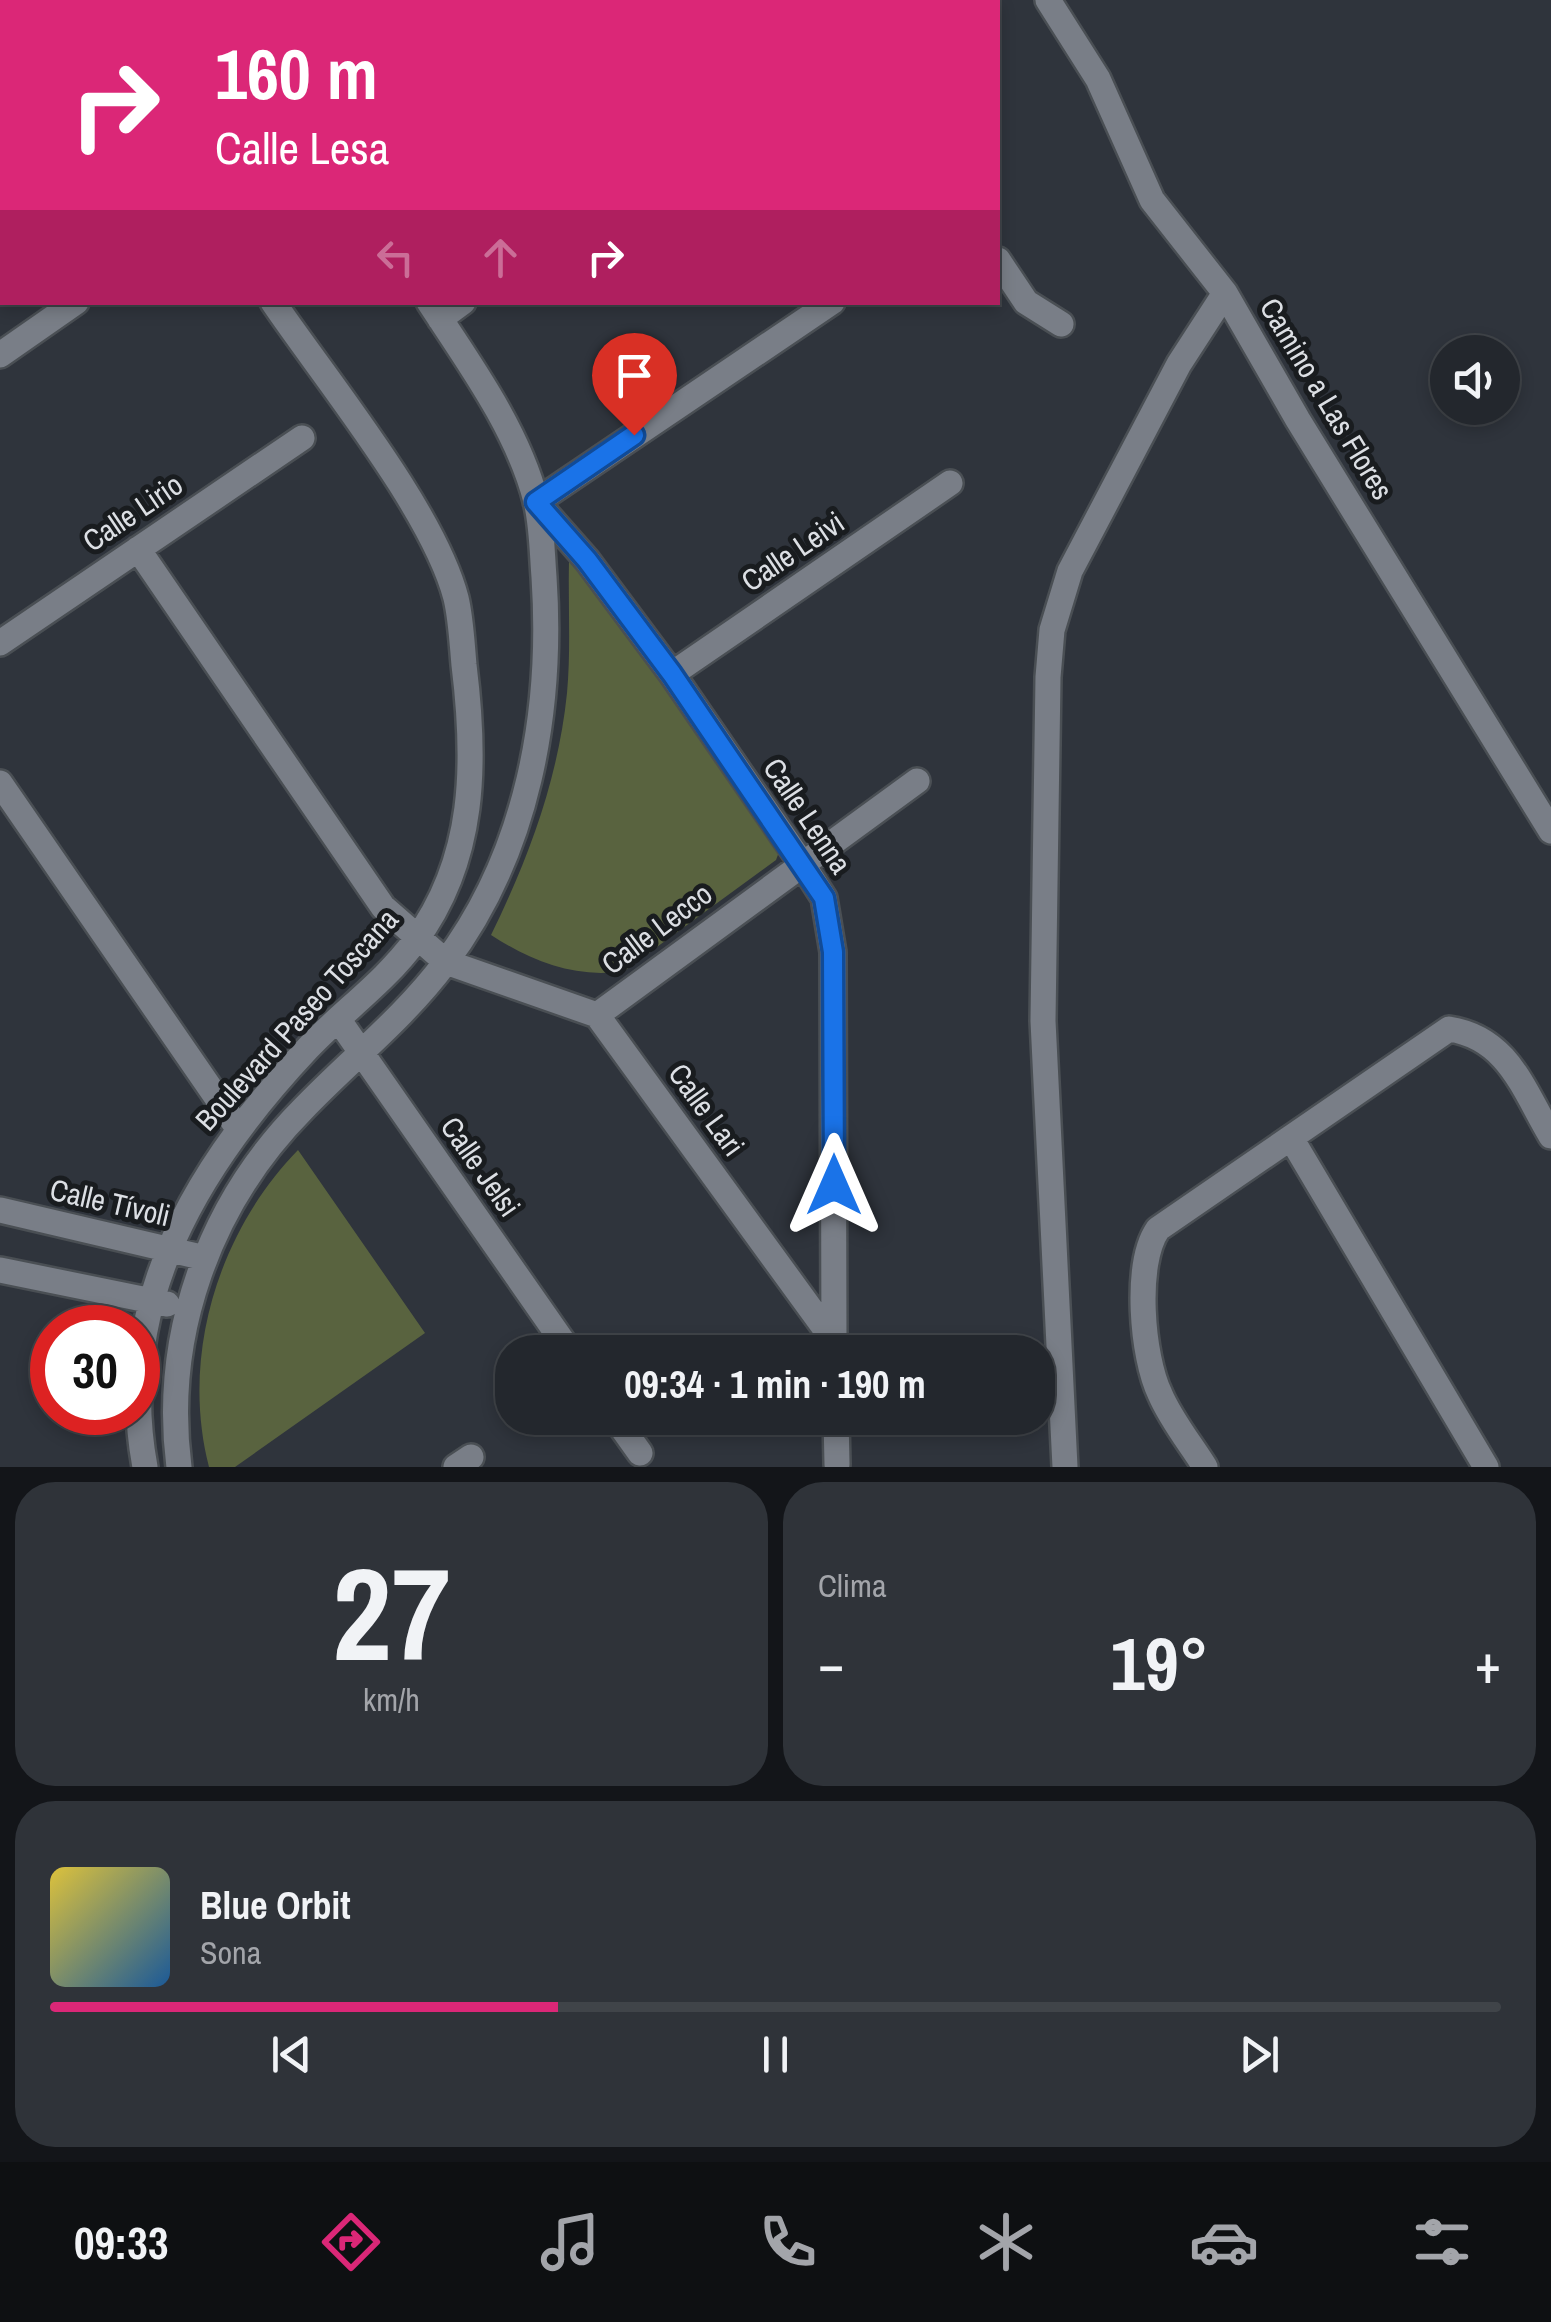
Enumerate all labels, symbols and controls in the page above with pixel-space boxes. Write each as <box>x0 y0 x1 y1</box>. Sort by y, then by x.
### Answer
text: 160 m <box>215 27 378 121</box>
icon: right <box>50 40 180 170</box>
text: Calle Lesa <box>215 117 389 178</box>
icon: left <box>368 230 423 285</box>
icon: ahead <box>473 230 528 285</box>
icon: right <box>578 230 633 285</box>
street label: Camino a Las Flores <box>1251 290 1403 507</box>
pin <box>592 333 677 436</box>
map controls <box>1430 335 1520 425</box>
button: sound <box>1430 335 1520 425</box>
icon: arrive <box>607 348 662 403</box>
street label: Calle Lirio <box>75 464 190 560</box>
street label: Calle Leivi <box>733 502 852 600</box>
street label: Calle Lenna <box>755 750 861 881</box>
street label: Calle Lecco <box>593 874 720 983</box>
street label: Boulevard Paseo Toscana <box>186 900 407 1139</box>
street label: Calle Lari <box>660 1055 754 1164</box>
street label: Calle Jelsi <box>432 1108 530 1224</box>
position arrow <box>782 1133 886 1237</box>
street label: Calle Tívoli <box>46 1169 174 1235</box>
speed limit sign: 30 <box>30 1305 160 1435</box>
text: 09:34 · 1 min · 190 m <box>624 1359 926 1410</box>
text: 27 <box>332 1525 451 1701</box>
text: Clima <box>818 1564 887 1607</box>
text: 19° <box>1110 1612 1209 1713</box>
text: − <box>818 1626 844 1700</box>
text: + <box>1475 1626 1501 1700</box>
text: km/h <box>363 1678 420 1721</box>
text: Blue Orbit <box>200 1880 351 1931</box>
text: Sona <box>200 1931 261 1974</box>
icon: previous <box>264 2027 319 2082</box>
icon: pause <box>748 2027 803 2082</box>
icon: next <box>1232 2027 1287 2082</box>
icon: directions <box>316 2207 386 2277</box>
icon: music <box>535 2207 605 2277</box>
icon: phone <box>753 2207 823 2277</box>
icon: climate <box>971 2207 1041 2277</box>
icon: car <box>1189 2207 1259 2277</box>
icon: filters <box>1407 2207 1477 2277</box>
text: 09:33 <box>74 2212 168 2273</box>

